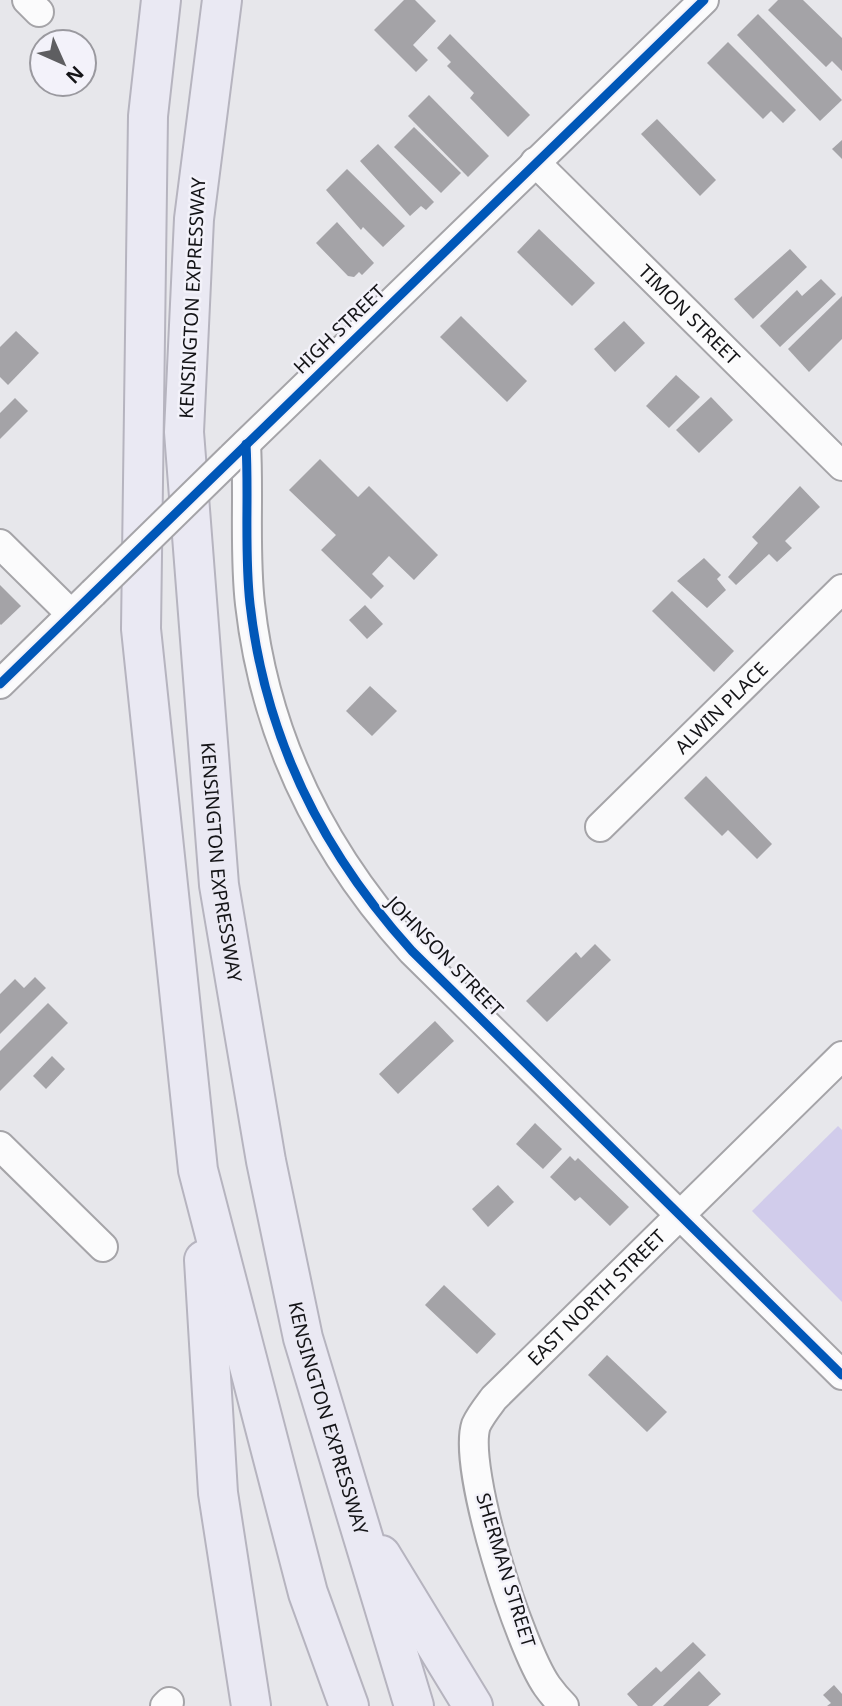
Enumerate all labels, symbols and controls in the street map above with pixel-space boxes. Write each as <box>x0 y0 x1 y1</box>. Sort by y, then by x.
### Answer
north arrow <box>28 28 98 98</box>
text: N <box>60 60 90 90</box>
street label: KENSINGTON EXPRESSWAY <box>173 177 211 419</box>
street label: TIMON STREET <box>633 259 746 371</box>
street label: HIGH STREET <box>288 278 391 379</box>
street label: ALWIN PLACE <box>669 656 773 760</box>
street label: KENSINGTON EXPRESSWAY <box>195 741 248 984</box>
street label: JOHNSON STREET <box>379 889 509 1022</box>
street label: EAST NORTH STREET <box>522 1223 671 1371</box>
street label: KENSINGTON EXPRESSWAY <box>283 1299 375 1538</box>
street label: SHERMAN STREET <box>470 1490 542 1651</box>

